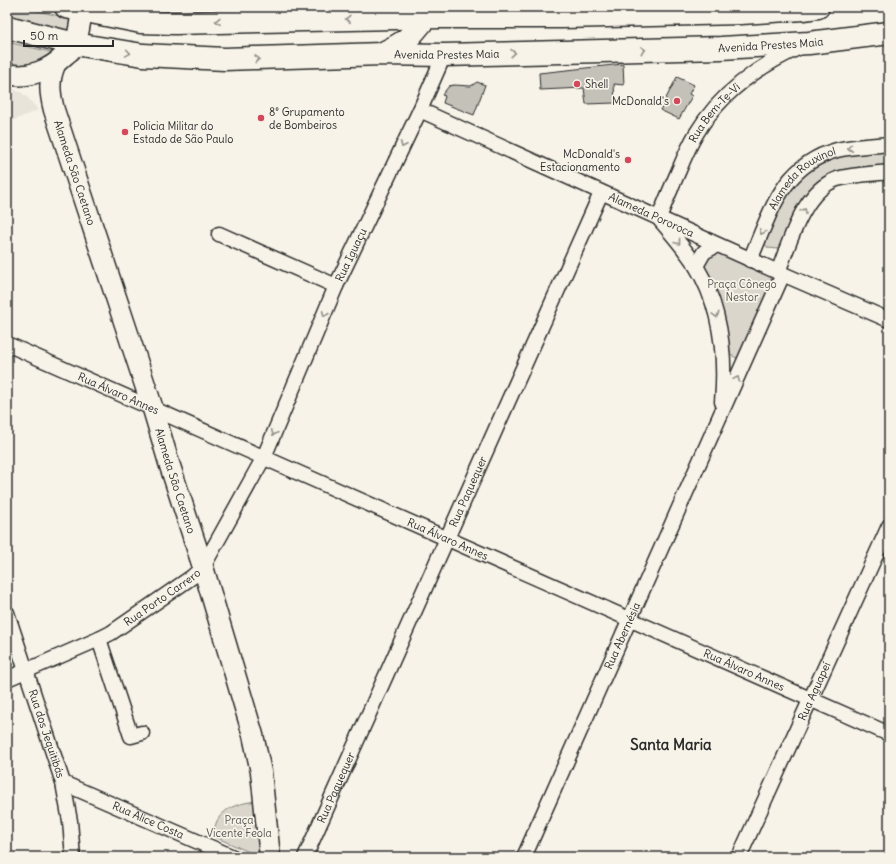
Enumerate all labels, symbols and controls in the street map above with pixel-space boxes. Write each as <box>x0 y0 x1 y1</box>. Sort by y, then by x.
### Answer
one-way arrow <box>345 15 351 23</box>
one-way arrow <box>215 17 221 25</box>
scale bar <box>24 22 113 48</box>
text: 50 m <box>30 28 59 43</box>
street label: Avenida Prestes Maia <box>718 34 824 55</box>
one-way arrow <box>640 46 646 54</box>
street label: Avenida Prestes Maia <box>394 47 500 62</box>
one-way arrow <box>124 48 131 57</box>
one-way arrow <box>510 49 516 57</box>
one-way arrow <box>254 55 260 63</box>
place label: Shell <box>585 77 608 91</box>
marker: Shell <box>572 79 582 89</box>
street label: Rua Bem-Te-Vi <box>686 80 743 145</box>
place label: McDonald's <box>612 94 669 108</box>
marker: McDonald's <box>672 96 682 106</box>
place label: 8° Grupamento de Bombeiros <box>269 105 345 132</box>
marker: 8° Grupamento de Bombeiros <box>256 113 266 123</box>
street label: Alameda São Caetano <box>51 118 99 227</box>
place label: Policia Militar do Estado de São Paulo <box>133 119 233 146</box>
marker: Policia Militar do Estado de São Paulo <box>120 127 130 137</box>
one-way arrow <box>400 141 408 148</box>
street label: Alameda Rouxinol <box>765 144 837 212</box>
one-way arrow <box>847 144 853 153</box>
place label: McDonald's Estacionamento <box>540 147 620 174</box>
marker: McDonald's Estacionamento <box>623 155 633 165</box>
street label: Alameda Pororoca <box>606 189 696 240</box>
one-way arrow <box>800 208 807 215</box>
street label: Rua Iguaçu <box>332 225 370 284</box>
one-way arrow <box>759 228 767 236</box>
one-way arrow <box>673 238 680 245</box>
park label: Praça Cônego Nestor <box>707 277 777 304</box>
one-way arrow <box>321 310 329 317</box>
one-way arrow <box>711 311 720 318</box>
street label: Rua Álvaro Annes <box>76 369 161 417</box>
one-way arrow <box>732 375 740 382</box>
street label: Alameda São Caetano <box>152 426 199 535</box>
one-way arrow <box>271 429 279 437</box>
street label: Rua Paquequer <box>446 454 490 529</box>
street label: Rua Álvaro Annes <box>405 515 491 563</box>
street label: Rua Porto Carrero <box>121 566 203 629</box>
street label: Rua Abernésia <box>601 600 643 672</box>
street label: Rua Álvaro Annes <box>701 646 787 694</box>
street label: Rua Aguapeí <box>795 659 834 723</box>
street label: Rua dos Jequitibás <box>26 687 68 780</box>
district label: Santa Maria <box>630 735 712 754</box>
street label: Rua Paquequer <box>314 749 358 825</box>
street label: Rua Alice Costa <box>110 798 186 842</box>
park label: Praça Vicente Feola <box>206 813 272 840</box>

